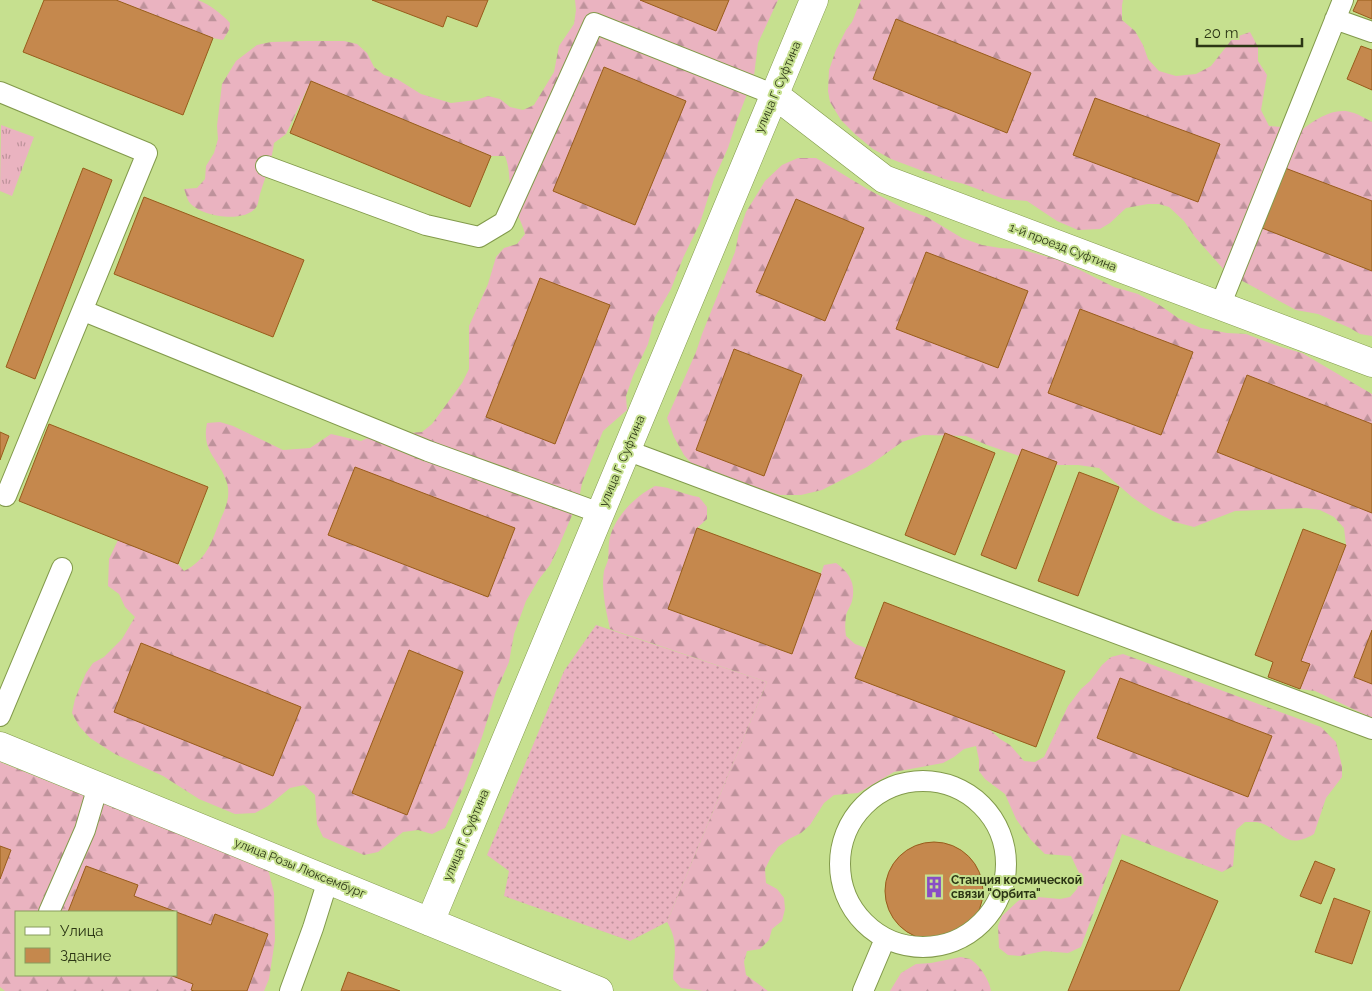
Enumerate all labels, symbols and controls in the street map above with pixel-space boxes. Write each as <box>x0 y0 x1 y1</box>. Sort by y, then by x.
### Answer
scale bar <box>1197 15 1302 47</box>
text: 20 m <box>1204 24 1239 42</box>
street label: улица Г. Суфтина <box>752 39 804 135</box>
street label: 1-й проезд Суфтина <box>1008 220 1118 274</box>
street label: улица Г. Суфтина <box>596 413 648 509</box>
street label: улица Г. Суфтина <box>440 787 492 883</box>
street label: улица Розы Люксембург <box>232 835 368 901</box>
place label: Станция космической связи "Орбита" <box>951 873 1082 901</box>
building icon: Станция космической связи "Орбита" <box>921 874 947 900</box>
legend <box>15 911 178 976</box>
text: Улица <box>60 922 104 940</box>
text: Здание <box>60 947 112 965</box>

